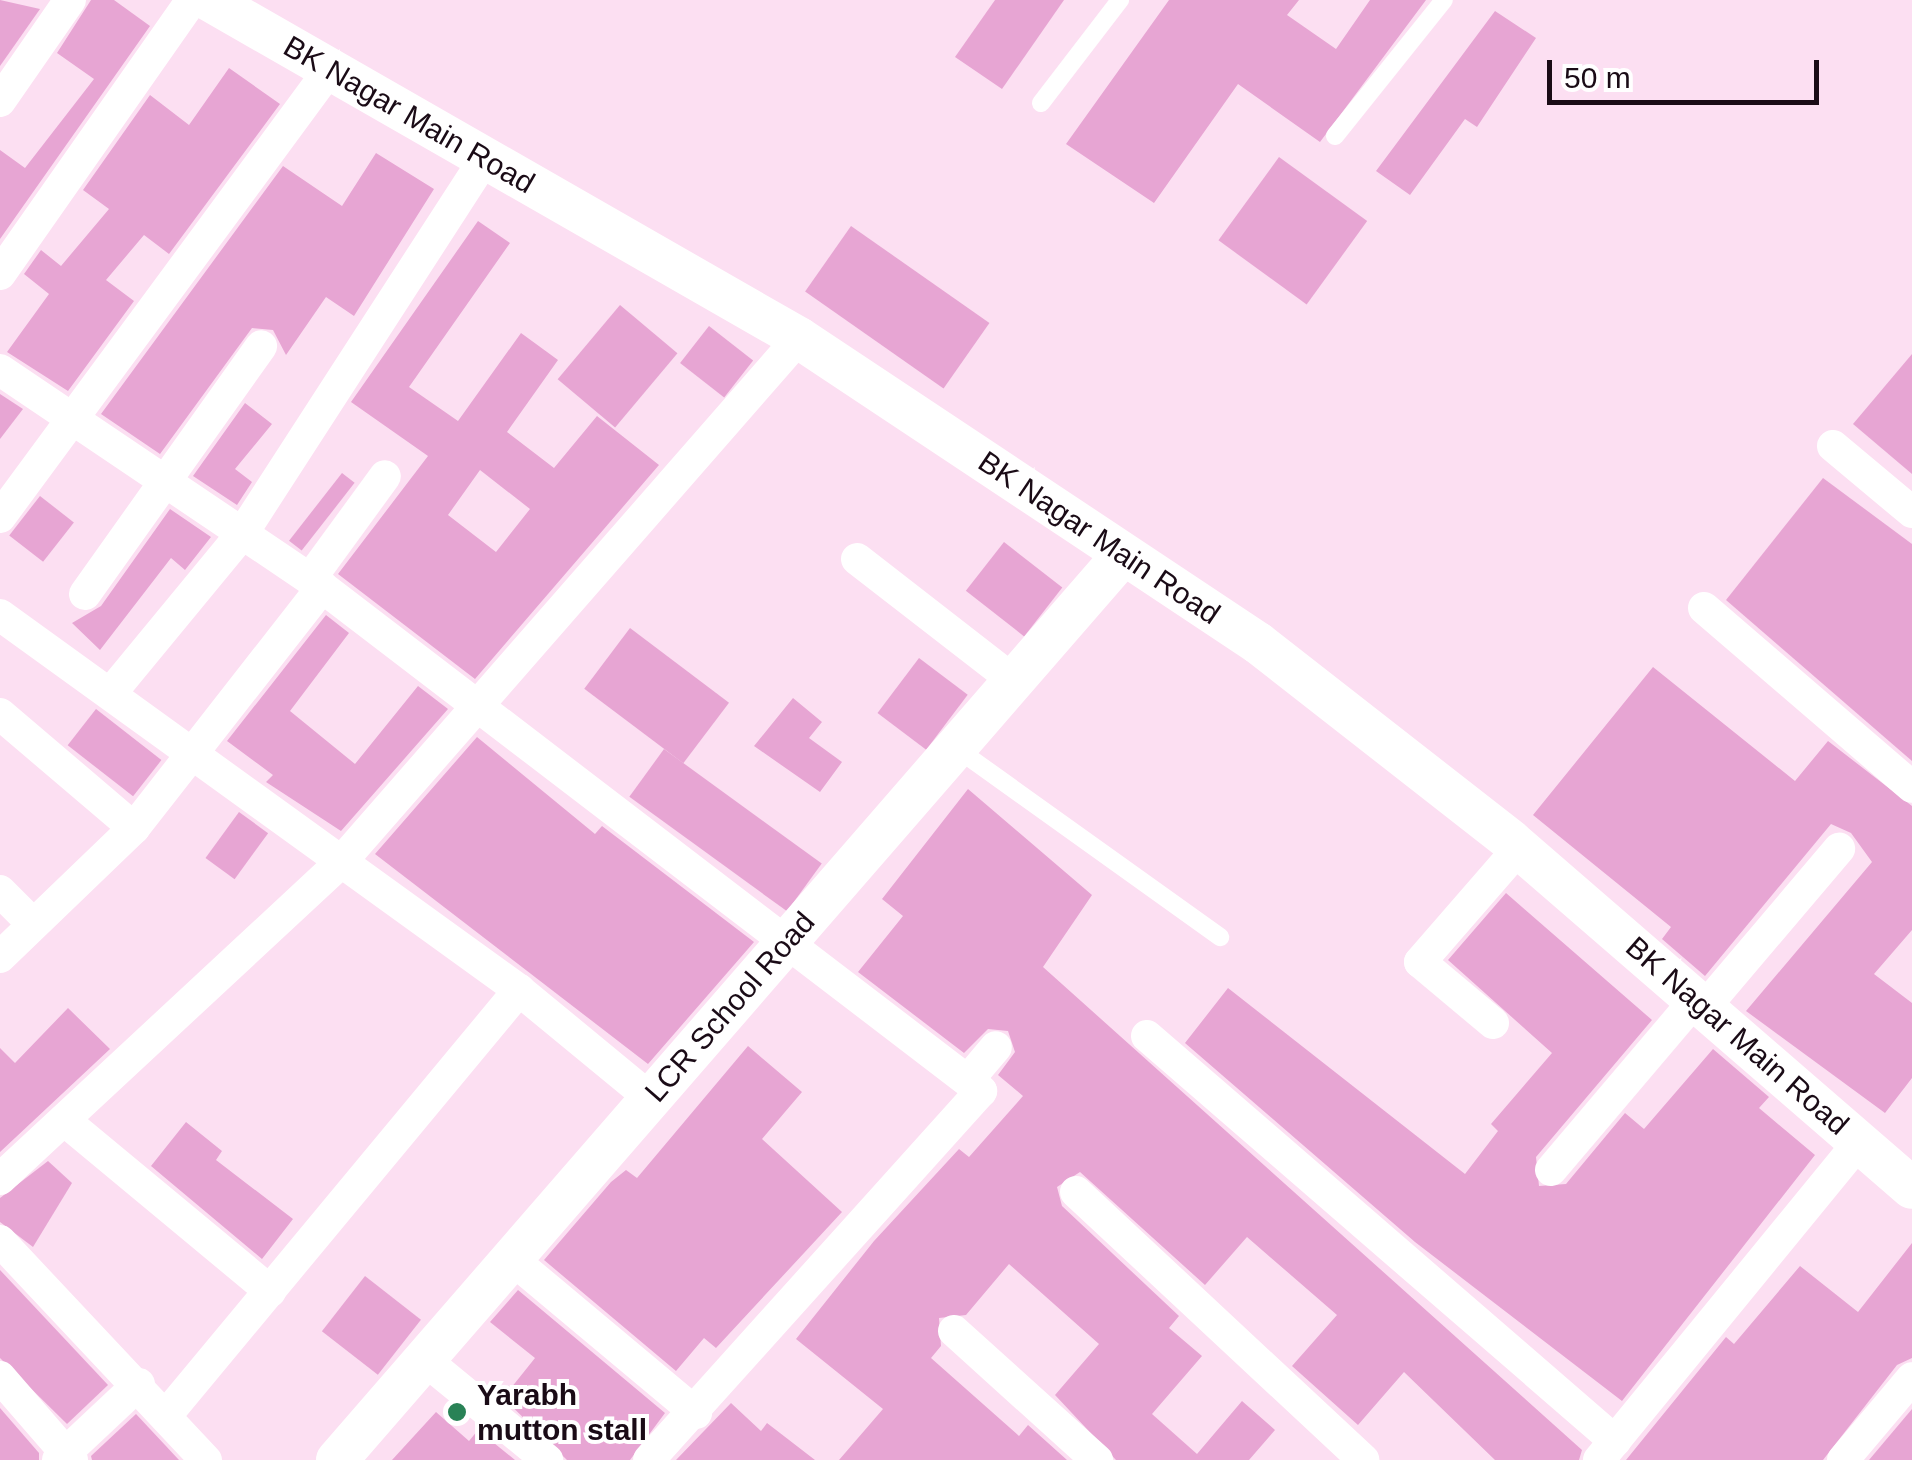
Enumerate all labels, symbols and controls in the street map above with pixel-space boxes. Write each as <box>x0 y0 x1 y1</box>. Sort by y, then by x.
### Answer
street label: BK Nagar Main Road <box>277 29 541 201</box>
scale bar <box>1552 40 1824 102</box>
text: 50 m <box>1564 61 1631 94</box>
street label: BK Nagar Main Road <box>971 444 1227 632</box>
street label: LCR School Road <box>638 905 822 1109</box>
street label: BK Nagar Main Road <box>1618 929 1856 1143</box>
place label: Yarabh mutton stall <box>477 1377 647 1448</box>
marker: Yarabh mutton stall <box>446 1401 468 1423</box>

